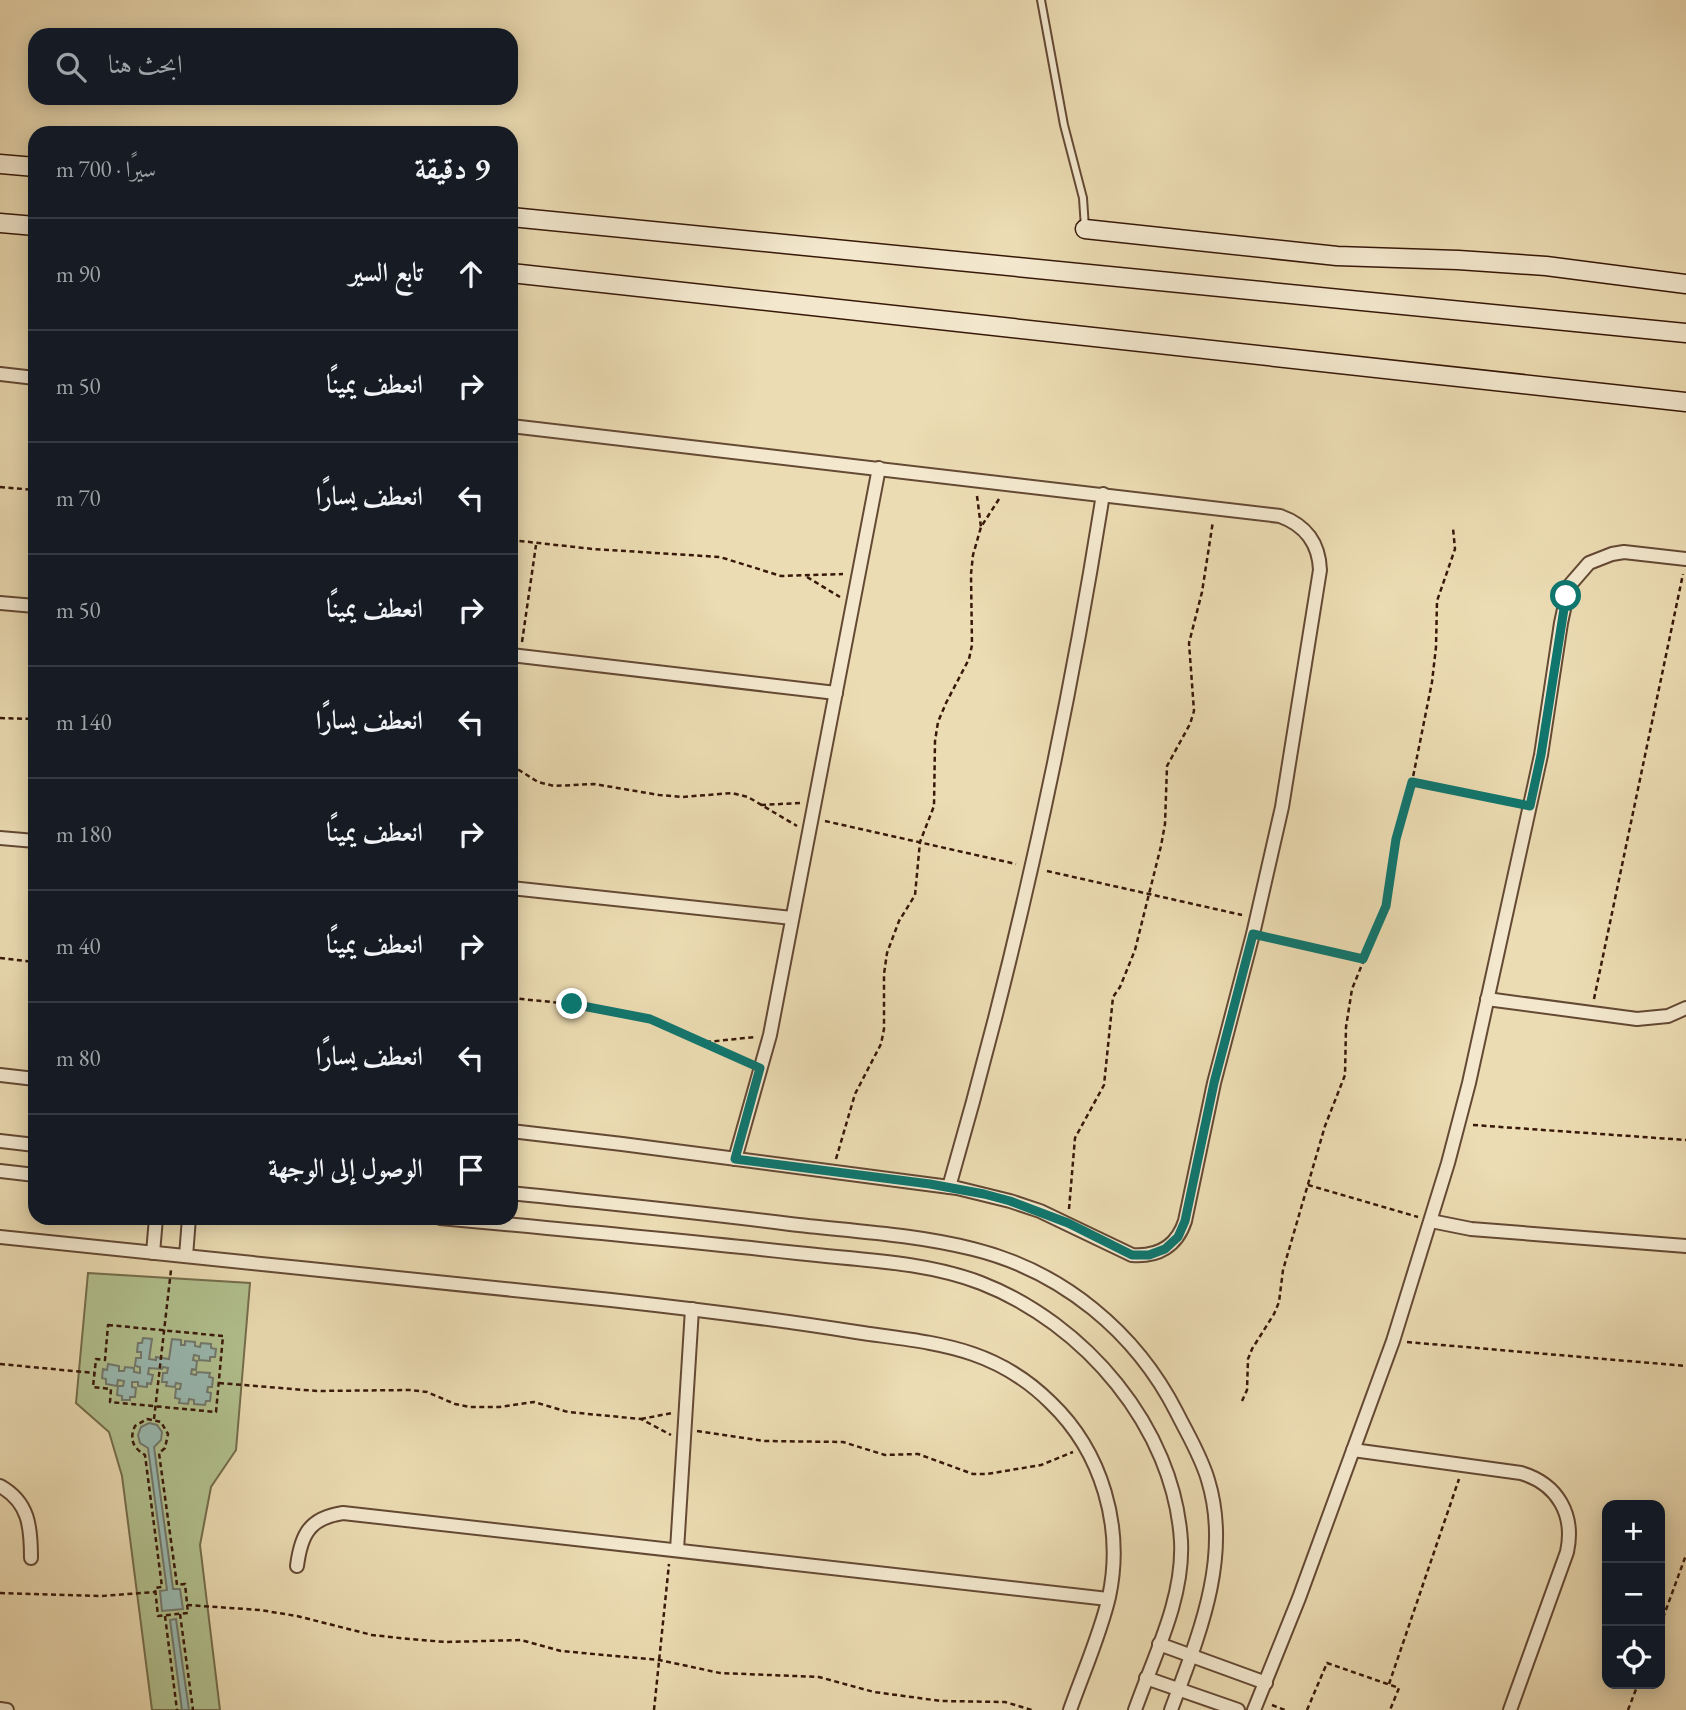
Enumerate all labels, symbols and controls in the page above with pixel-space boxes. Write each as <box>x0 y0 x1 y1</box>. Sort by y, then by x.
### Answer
search box <box>28 28 518 105</box>
text: ابحث هنا <box>108 47 183 81</box>
icon: search <box>52 48 90 86</box>
text: 9 دقيقة <box>415 149 490 188</box>
text: سيرًا · 700 m <box>56 154 156 184</box>
text: تابع السير <box>349 255 423 289</box>
icon: ahead <box>452 255 490 293</box>
text: 90 m <box>56 259 101 289</box>
text: انعطف يمينًا <box>326 367 423 401</box>
icon: right <box>452 367 490 405</box>
text: 50 m <box>56 371 101 401</box>
text: انعطف يسارًا <box>316 479 423 513</box>
icon: left <box>452 479 490 517</box>
text: 70 m <box>56 483 101 513</box>
route start <box>1550 580 1581 611</box>
text: انعطف يمينًا <box>326 591 423 625</box>
icon: right <box>452 591 490 629</box>
text: 50 m <box>56 595 101 625</box>
text: انعطف يسارًا <box>316 703 423 737</box>
icon: left <box>452 703 490 741</box>
text: 140 m <box>56 707 112 737</box>
text: انعطف يمينًا <box>326 815 423 849</box>
icon: right <box>452 815 490 853</box>
text: 180 m <box>56 819 112 849</box>
text: انعطف يمينًا <box>326 927 423 961</box>
icon: right <box>452 927 490 965</box>
text: 40 m <box>56 931 101 961</box>
route end <box>556 988 587 1019</box>
text: انعطف يسارًا <box>316 1039 423 1073</box>
icon: left <box>452 1039 490 1077</box>
text: 80 m <box>56 1043 101 1073</box>
text: الوصول إلى الوجهة <box>268 1151 423 1185</box>
icon: arrive <box>452 1151 490 1189</box>
map controls <box>1602 1500 1665 1689</box>
button: + <box>1602 1500 1665 1563</box>
button: − <box>1602 1563 1665 1626</box>
button: locate <box>1602 1626 1665 1689</box>

